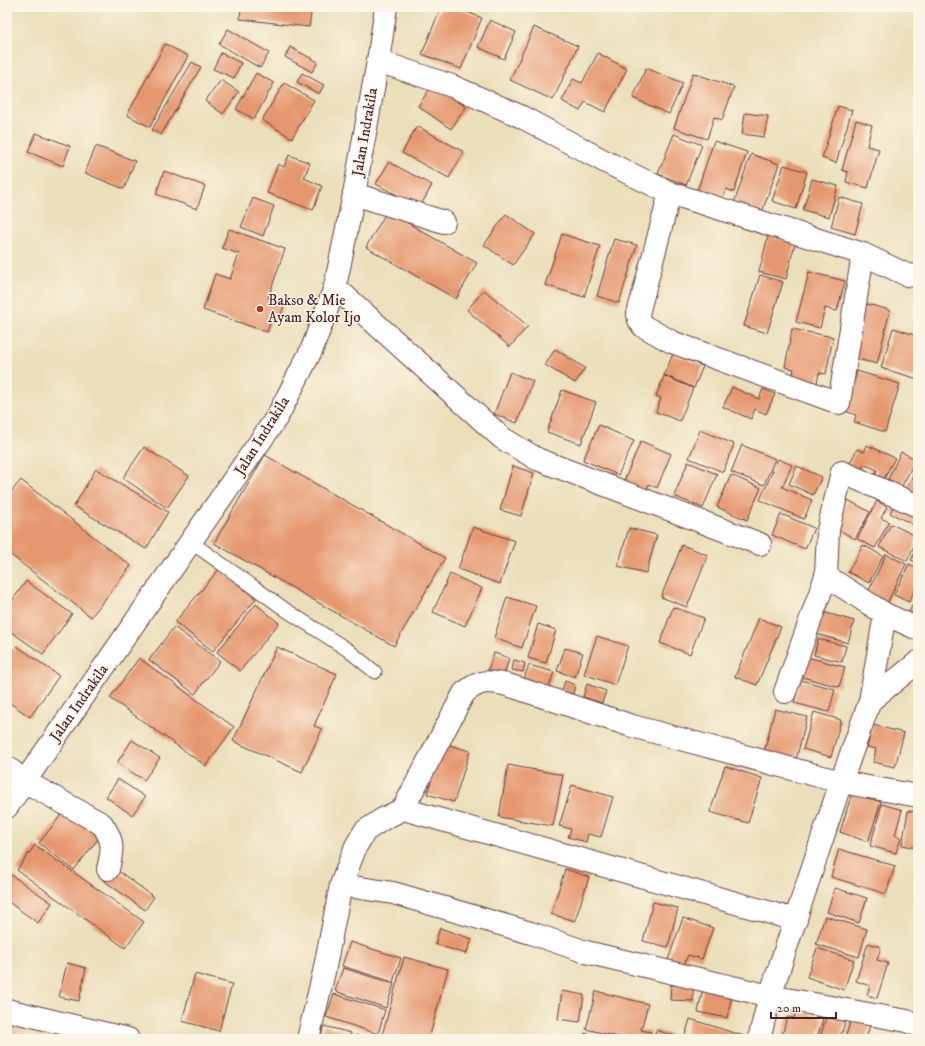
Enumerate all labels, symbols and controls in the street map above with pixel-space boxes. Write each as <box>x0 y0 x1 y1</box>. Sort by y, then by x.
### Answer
street label: Jalan Indrakila <box>348 86 382 180</box>
place label: Bakso & Mie Ayam Kolor Ijo <box>268 291 360 327</box>
marker: Bakso & Mie Ayam Kolor Ijo <box>255 304 265 314</box>
street label: Jalan Indrakila <box>229 392 294 481</box>
street label: Jalan Indrakila <box>44 660 113 747</box>
scale bar <box>771 994 836 1020</box>
text: 20 m <box>777 1001 801 1016</box>

